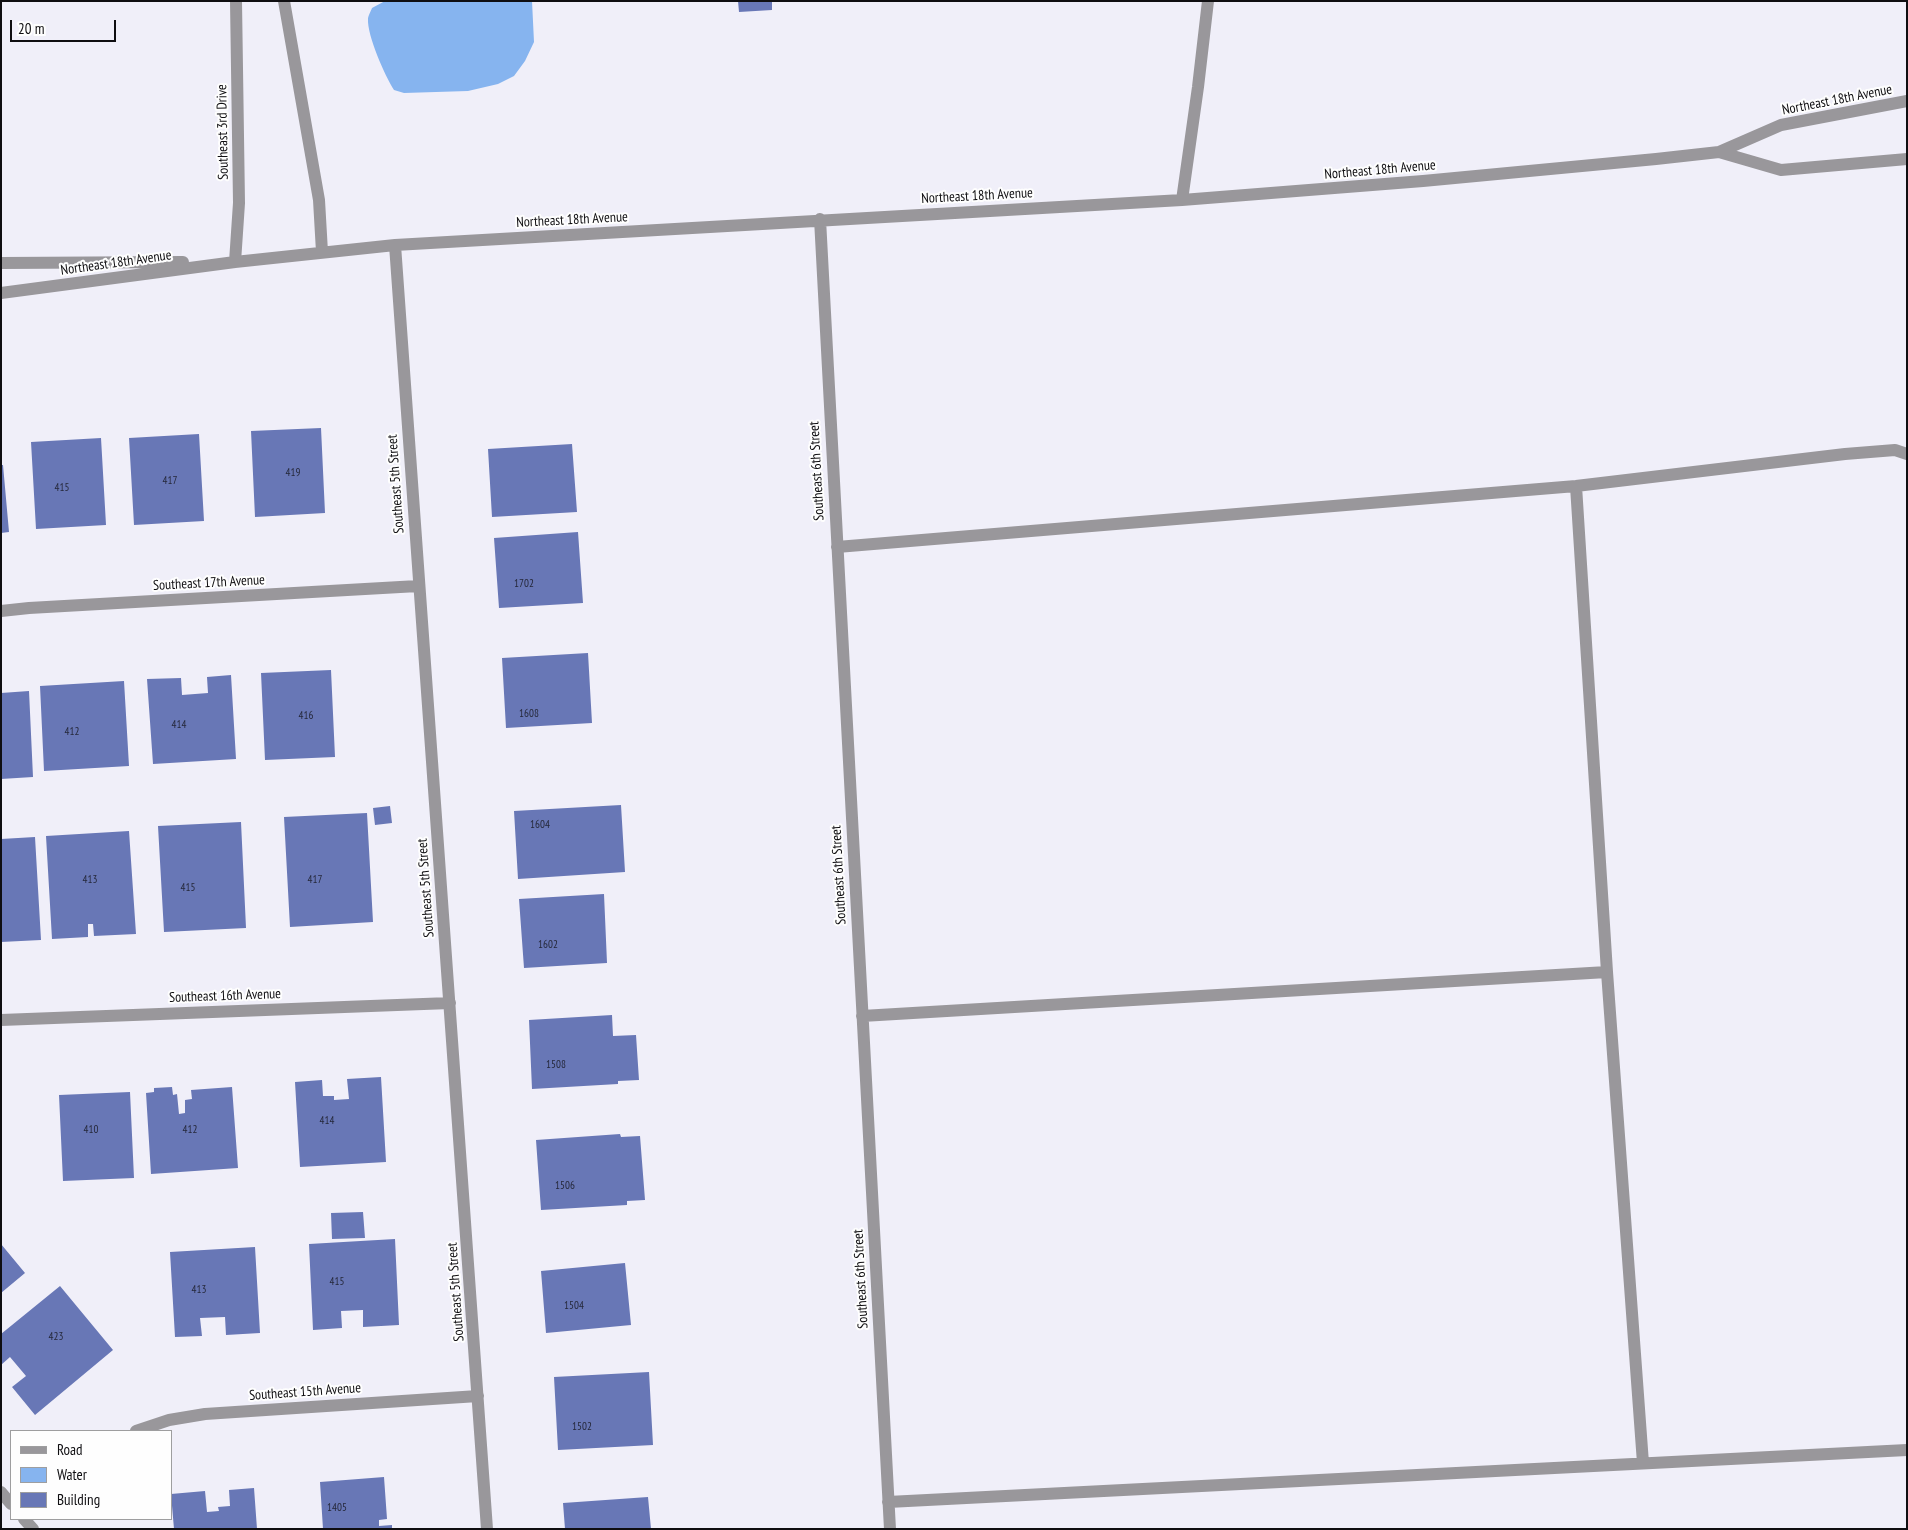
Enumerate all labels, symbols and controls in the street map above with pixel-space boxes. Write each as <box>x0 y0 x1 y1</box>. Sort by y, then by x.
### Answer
scale bar <box>12 10 119 42</box>
text: 20 m <box>18 19 44 38</box>
street label: Northeast 18th Avenue <box>1781 81 1893 119</box>
street label: Southeast 3rd Drive <box>214 84 232 180</box>
street label: Northeast 18th Avenue <box>1324 157 1436 183</box>
street label: Northeast 18th Avenue <box>921 185 1033 207</box>
street label: Northeast 18th Avenue <box>516 209 628 231</box>
street label: Northeast 18th Avenue <box>60 247 172 279</box>
street label: Southeast 6th Street <box>806 421 828 521</box>
street label: Southeast 5th Street <box>384 434 408 534</box>
house number: 419 <box>286 466 300 480</box>
house number: 417 <box>163 474 177 488</box>
house number: 415 <box>55 481 69 495</box>
street label: Southeast 17th Avenue <box>153 572 265 594</box>
house number: 1702 <box>514 577 534 591</box>
house number: 1608 <box>519 707 539 721</box>
house number: 416 <box>299 709 313 723</box>
house number: 414 <box>172 718 186 732</box>
house number: 412 <box>65 725 79 739</box>
house number: 1604 <box>530 818 550 832</box>
street label: Southeast 6th Street <box>828 825 850 925</box>
street label: Southeast 5th Street <box>414 838 438 938</box>
house number: 413 <box>83 873 97 887</box>
house number: 417 <box>308 873 322 887</box>
house number: 415 <box>181 881 195 895</box>
house number: 1602 <box>538 938 558 952</box>
street label: Southeast 16th Avenue <box>169 986 281 1006</box>
house number: 1508 <box>546 1058 566 1072</box>
house number: 414 <box>320 1114 334 1128</box>
house number: 410 <box>84 1123 98 1137</box>
house number: 412 <box>183 1123 197 1137</box>
house number: 1506 <box>555 1179 575 1193</box>
street label: Southeast 6th Street <box>850 1229 872 1329</box>
street label: Southeast 5th Street <box>444 1242 468 1342</box>
house number: 415 <box>330 1275 344 1289</box>
house number: 413 <box>192 1283 206 1297</box>
house number: 1504 <box>564 1299 584 1313</box>
house number: 423 <box>49 1330 63 1344</box>
street label: Southeast 15th Avenue <box>249 1380 361 1404</box>
house number: 1502 <box>572 1420 592 1434</box>
legend <box>10 1430 172 1520</box>
text: Road <box>57 1440 83 1459</box>
text: Water <box>57 1465 87 1484</box>
text: Building <box>57 1490 100 1509</box>
house number: 1405 <box>327 1501 347 1515</box>

